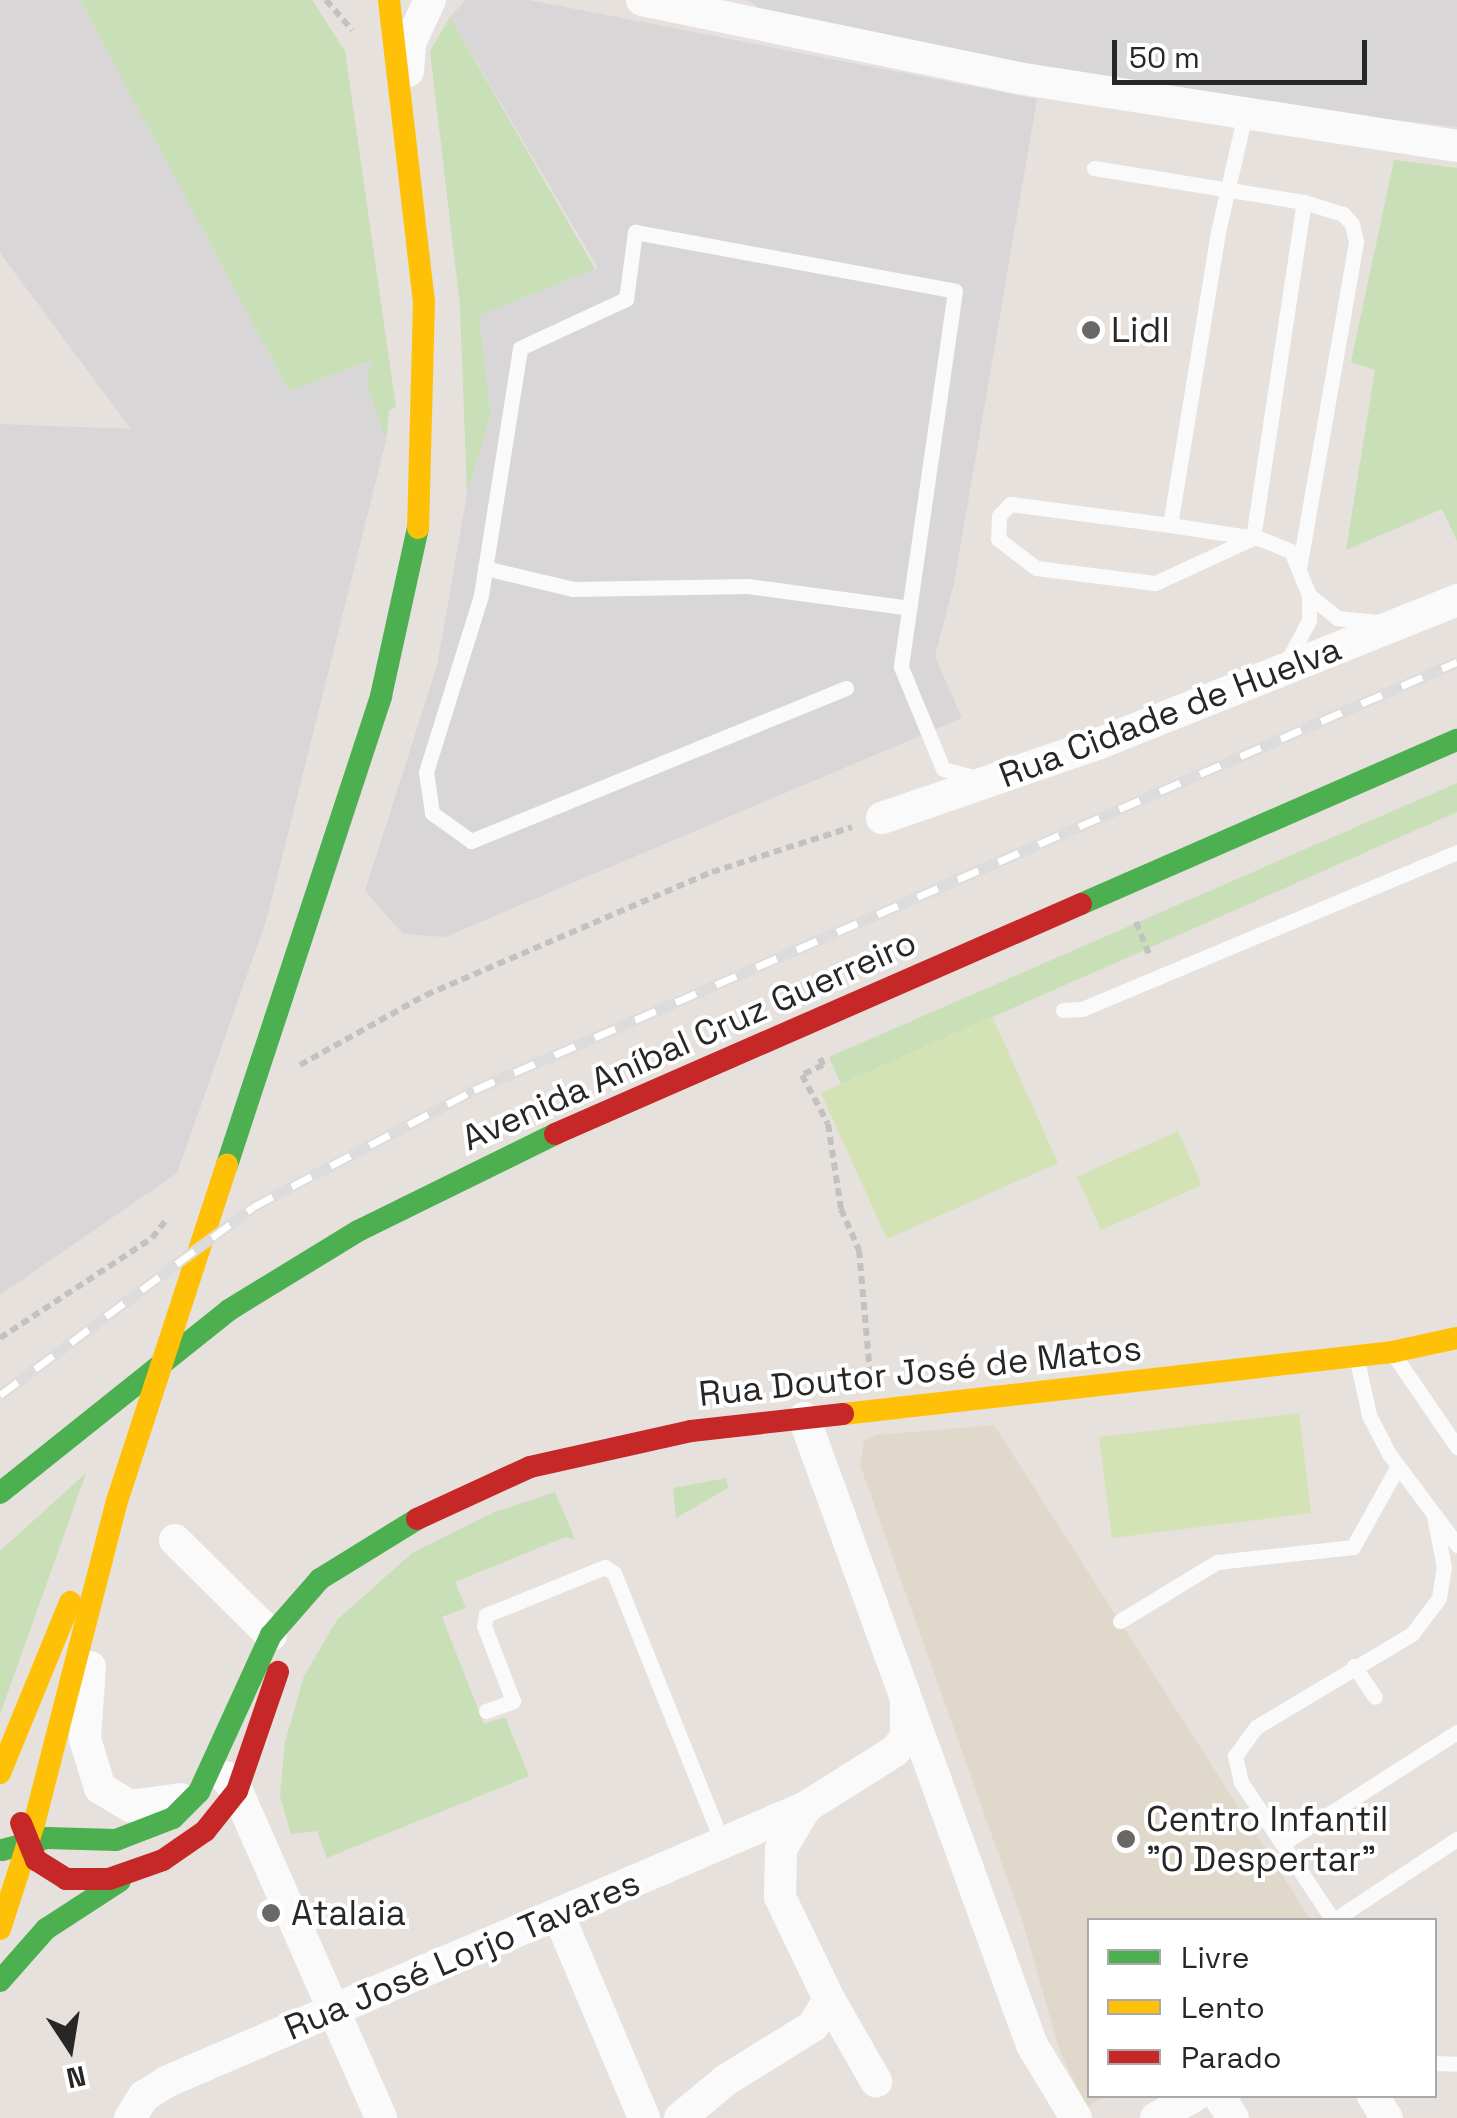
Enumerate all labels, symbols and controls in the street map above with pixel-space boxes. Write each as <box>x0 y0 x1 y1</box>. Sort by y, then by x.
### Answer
scale bar <box>1117 20 1372 82</box>
text: 50 m <box>1129 38 1200 77</box>
place label: Lidl <box>1111 309 1170 351</box>
marker: Lidl <box>1080 319 1102 341</box>
street label: Rua Cidade de Huelva <box>993 627 1347 797</box>
street label: Avenida Aníbal Cruz Guerreiro <box>455 921 923 1159</box>
street label: Rua Doutor José de Matos <box>697 1327 1143 1415</box>
place label: Centro Infantil "O Despertar" <box>1146 1798 1388 1880</box>
marker: Centro Infantil "O Despertar" <box>1115 1828 1137 1850</box>
street label: Rua José Lorjo Tavares <box>278 1861 646 2049</box>
place label: Atalaia <box>291 1892 406 1934</box>
marker: Atalaia <box>260 1902 282 1924</box>
legend <box>1087 1918 1437 2098</box>
text: Livre <box>1181 1938 1249 1977</box>
text: Lento <box>1181 1988 1265 2027</box>
north arrow <box>20 1998 120 2098</box>
text: Parado <box>1181 2038 1281 2077</box>
text: N <box>63 2058 89 2097</box>

